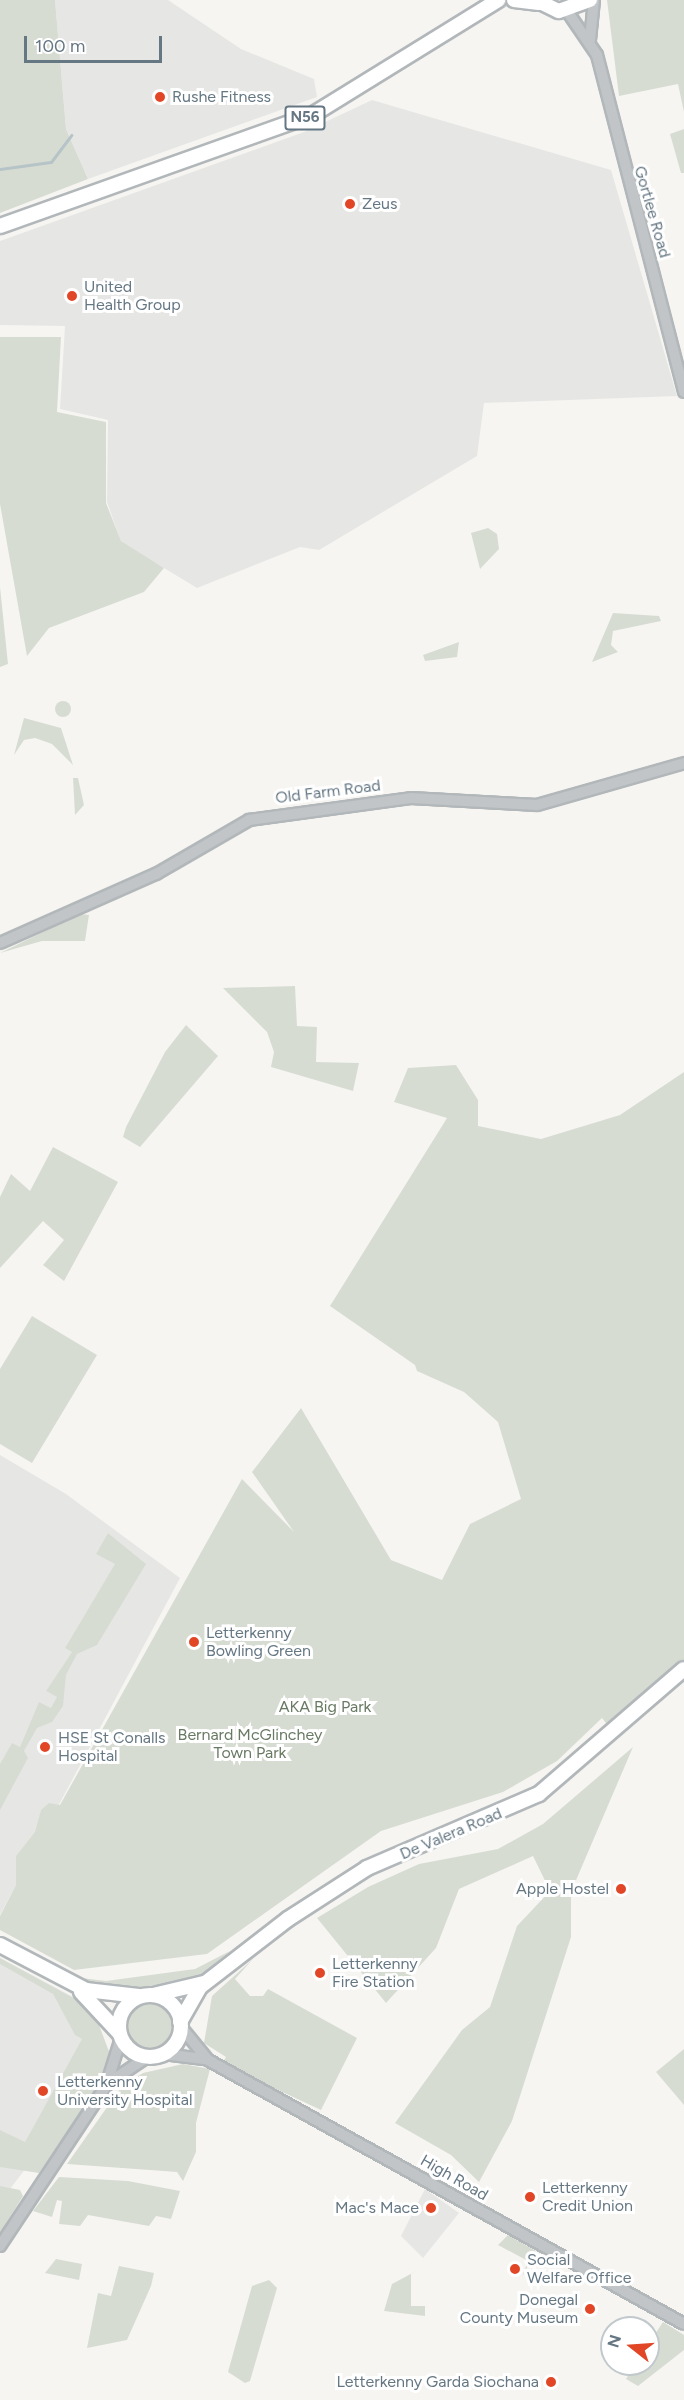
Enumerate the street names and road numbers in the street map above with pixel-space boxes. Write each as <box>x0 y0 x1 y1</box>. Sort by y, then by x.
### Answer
road number: N56 <box>284 106 326 130</box>
street label: Gortlee Road <box>630 164 674 260</box>
street label: Old Farm Road <box>274 776 382 808</box>
street label: De Valera Road <box>397 1804 505 1864</box>
street label: High Road <box>417 2151 491 2205</box>

